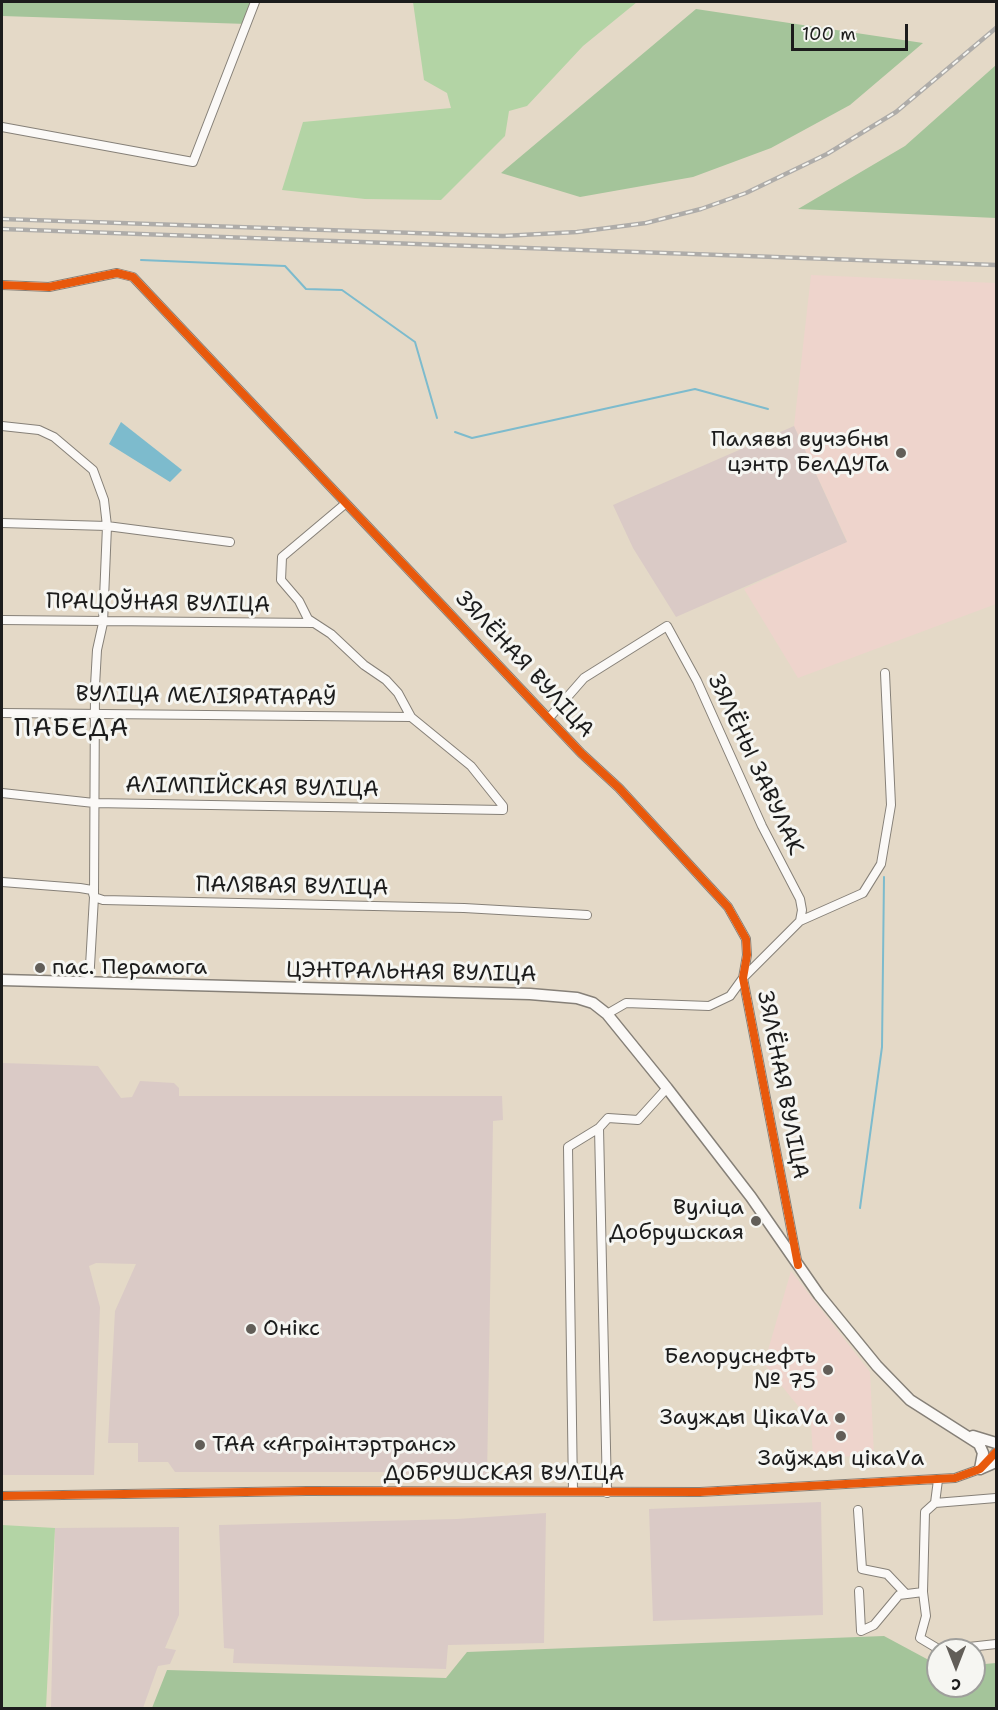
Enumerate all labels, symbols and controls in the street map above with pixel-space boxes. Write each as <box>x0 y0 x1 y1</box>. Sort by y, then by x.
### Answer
scale bar <box>794 12 911 50</box>
text: 100 m <box>802 22 856 46</box>
place label: Палявы вучэбны цэнтр БелДУТа <box>711 427 889 478</box>
marker: Палявы вучэбны цэнтр БелДУТа <box>894 446 908 460</box>
street label: ЗЯЛЁНАЯ ВУЛІЦА <box>449 586 599 744</box>
street label: ПРАЦОЎНАЯ ВУЛІЦА <box>46 589 270 619</box>
street label: ЗЯЛЁНЫ ЗАВУЛАК <box>702 670 808 860</box>
street label: ВУЛІЦА МЕЛІЯРАТАРАЎ <box>75 682 337 712</box>
district label: ПАБЕДА <box>14 713 130 745</box>
street label: АЛІМПІЙСКАЯ ВУЛІЦА <box>125 773 379 803</box>
street label: ПАЛЯВАЯ ВУЛІЦА <box>196 872 388 902</box>
place label: пас. Перамога <box>52 955 207 981</box>
street label: ЦЭНТРАЛЬНАЯ ВУЛІЦА <box>286 958 536 988</box>
marker: пас. Перамога <box>33 961 47 975</box>
street label: ЗЯЛЁНАЯ ВУЛІЦА <box>751 989 813 1181</box>
place label: Вуліца Добрушская <box>609 1195 744 1246</box>
marker: Вуліца Добрушская <box>749 1214 763 1228</box>
place label: Онікс <box>263 1316 320 1342</box>
marker: Онікс <box>244 1322 258 1336</box>
place label: Белоруснефть № 75 <box>664 1344 816 1396</box>
marker: Белоруснефть № 75 <box>821 1363 835 1377</box>
place label: Заужды ЦікаVа <box>660 1405 828 1431</box>
marker: Заужды ЦікаVа <box>833 1411 847 1425</box>
marker: Заўжды цікаVа <box>834 1429 848 1443</box>
place label: ТАА «Аграінтэртранс» <box>212 1432 456 1458</box>
marker: ТАА «Аграінтэртранс» <box>193 1438 207 1452</box>
place label: Заўжды цікаVа <box>758 1446 924 1472</box>
street label: ДОБРУШСКАЯ ВУЛІЦА <box>383 1461 625 1487</box>
north arrow <box>926 1638 986 1698</box>
text: С <box>951 1674 961 1695</box>

